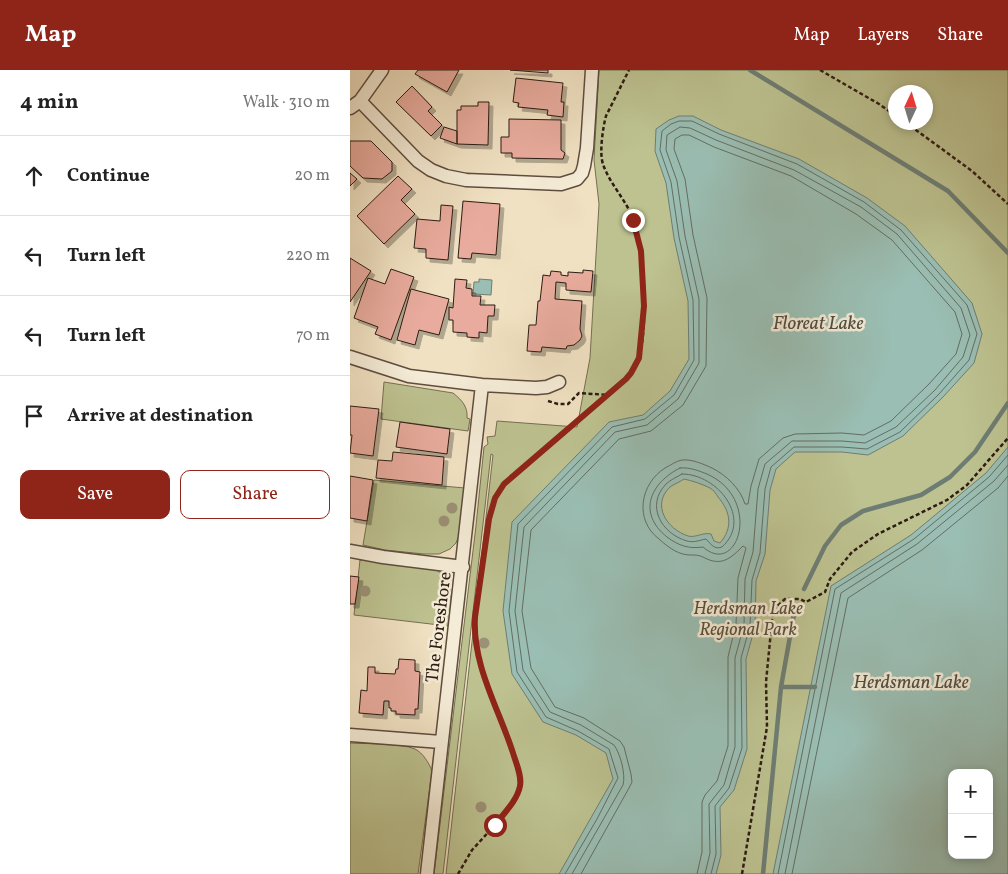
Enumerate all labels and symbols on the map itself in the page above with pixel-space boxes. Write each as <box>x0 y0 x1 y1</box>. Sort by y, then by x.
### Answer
north arrow <box>888 85 933 130</box>
route end <box>622 209 645 232</box>
water label: Floreat Lake <box>773 311 863 337</box>
street label: The Foreshore <box>420 570 459 684</box>
park label: Herdsman Lake Regional Park <box>693 597 803 643</box>
water label: Herdsman Lake <box>853 670 969 696</box>
route start <box>484 814 507 837</box>

